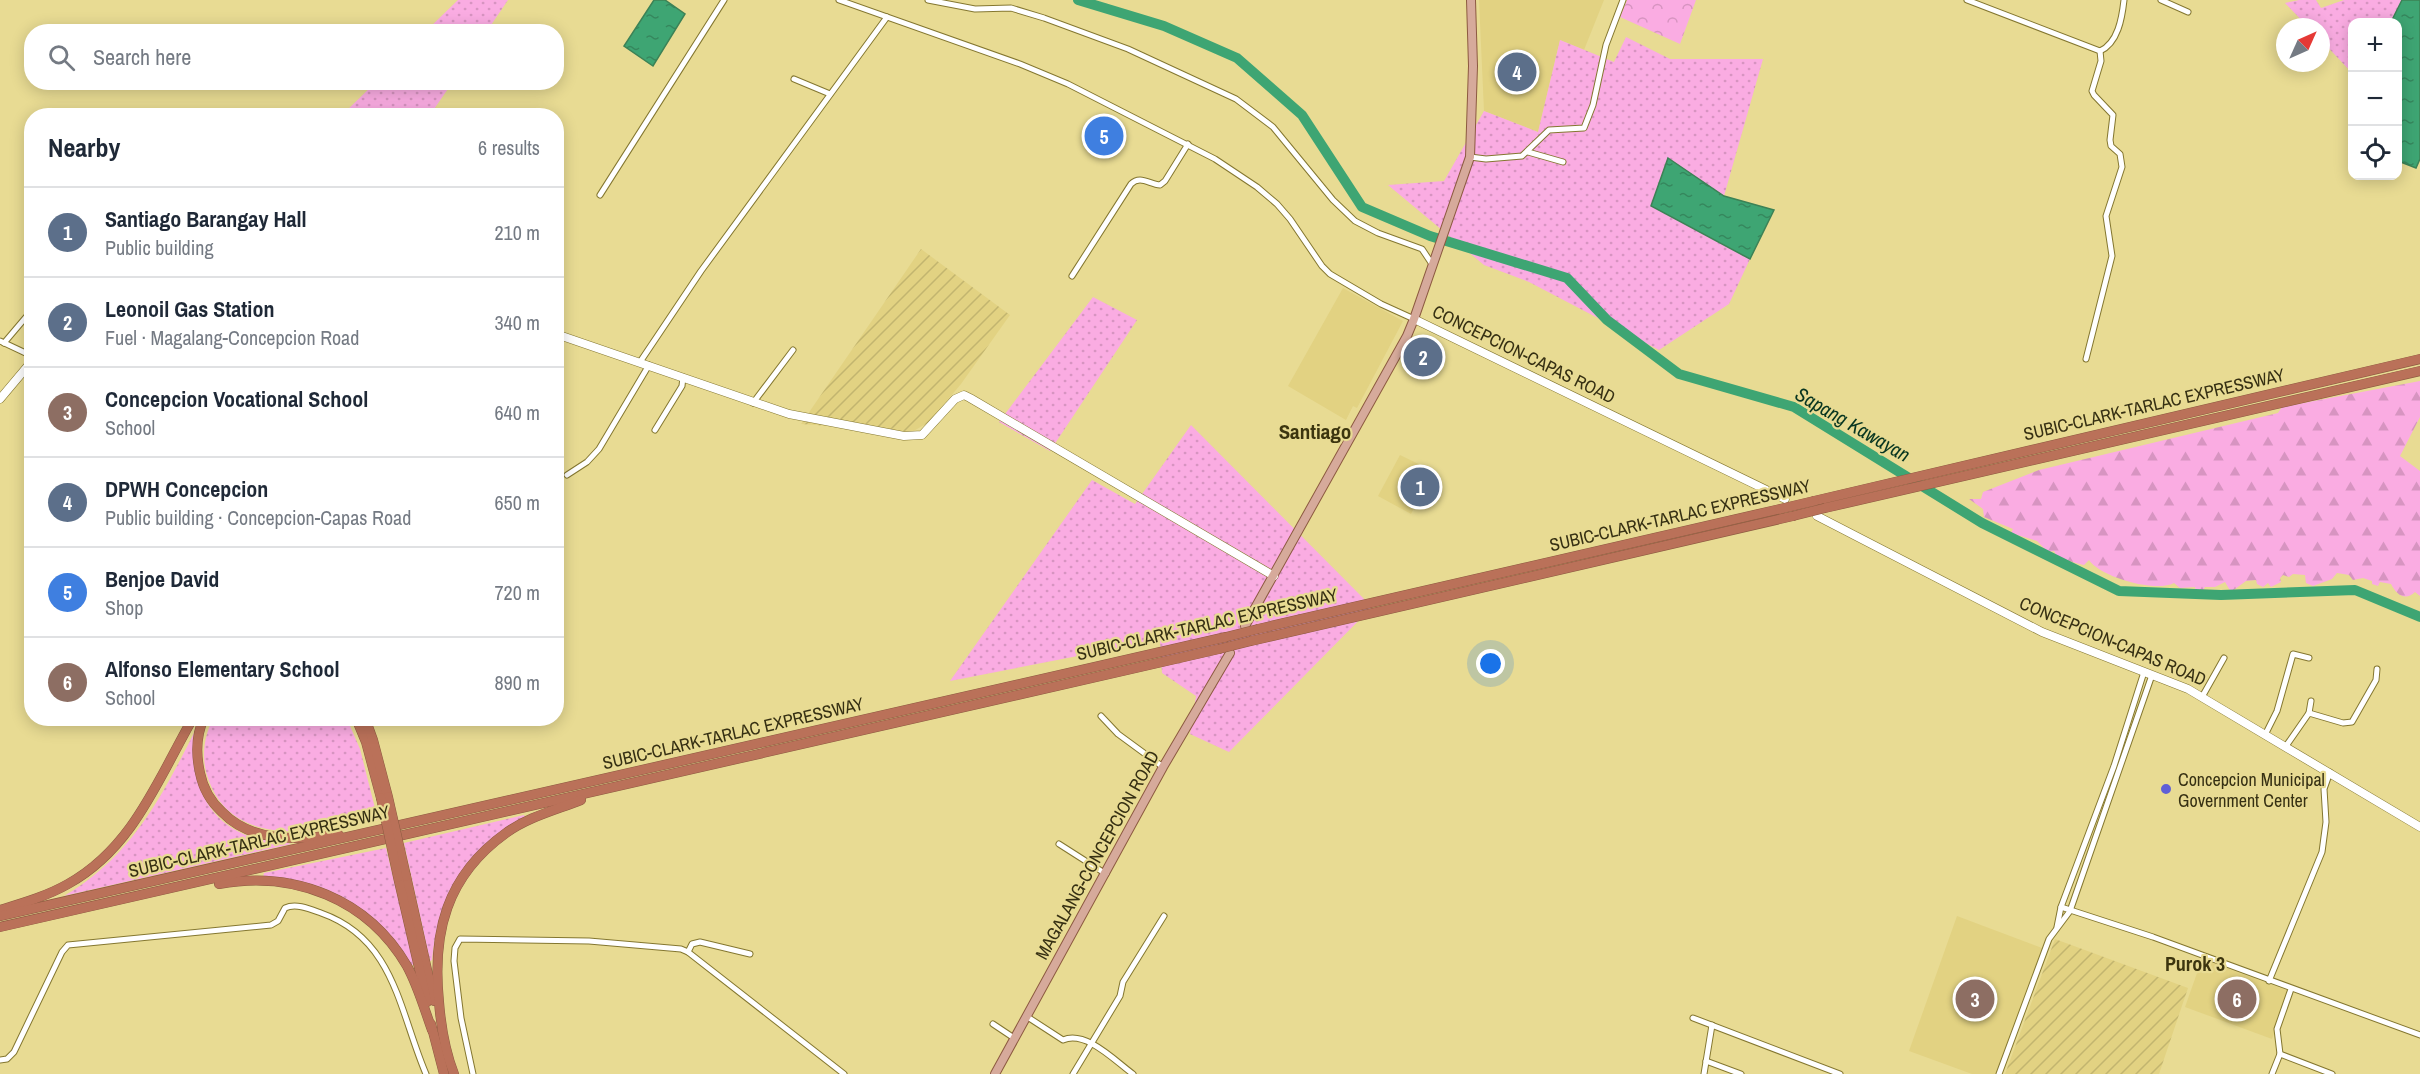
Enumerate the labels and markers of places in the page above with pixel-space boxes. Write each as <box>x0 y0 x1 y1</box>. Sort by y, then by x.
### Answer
pin: 4 <box>1498 50 1537 94</box>
pin: 5 <box>1084 114 1124 158</box>
pin: 2 <box>1404 334 1442 380</box>
pin: 1 <box>1400 464 1440 510</box>
place label: Concepcion Municipal Government Center <box>2178 767 2325 813</box>
marker: Concepcion Municipal Government Center <box>2159 782 2173 796</box>
pin: 3 <box>1956 976 1994 1022</box>
pin: 6 <box>2218 976 2256 1022</box>

